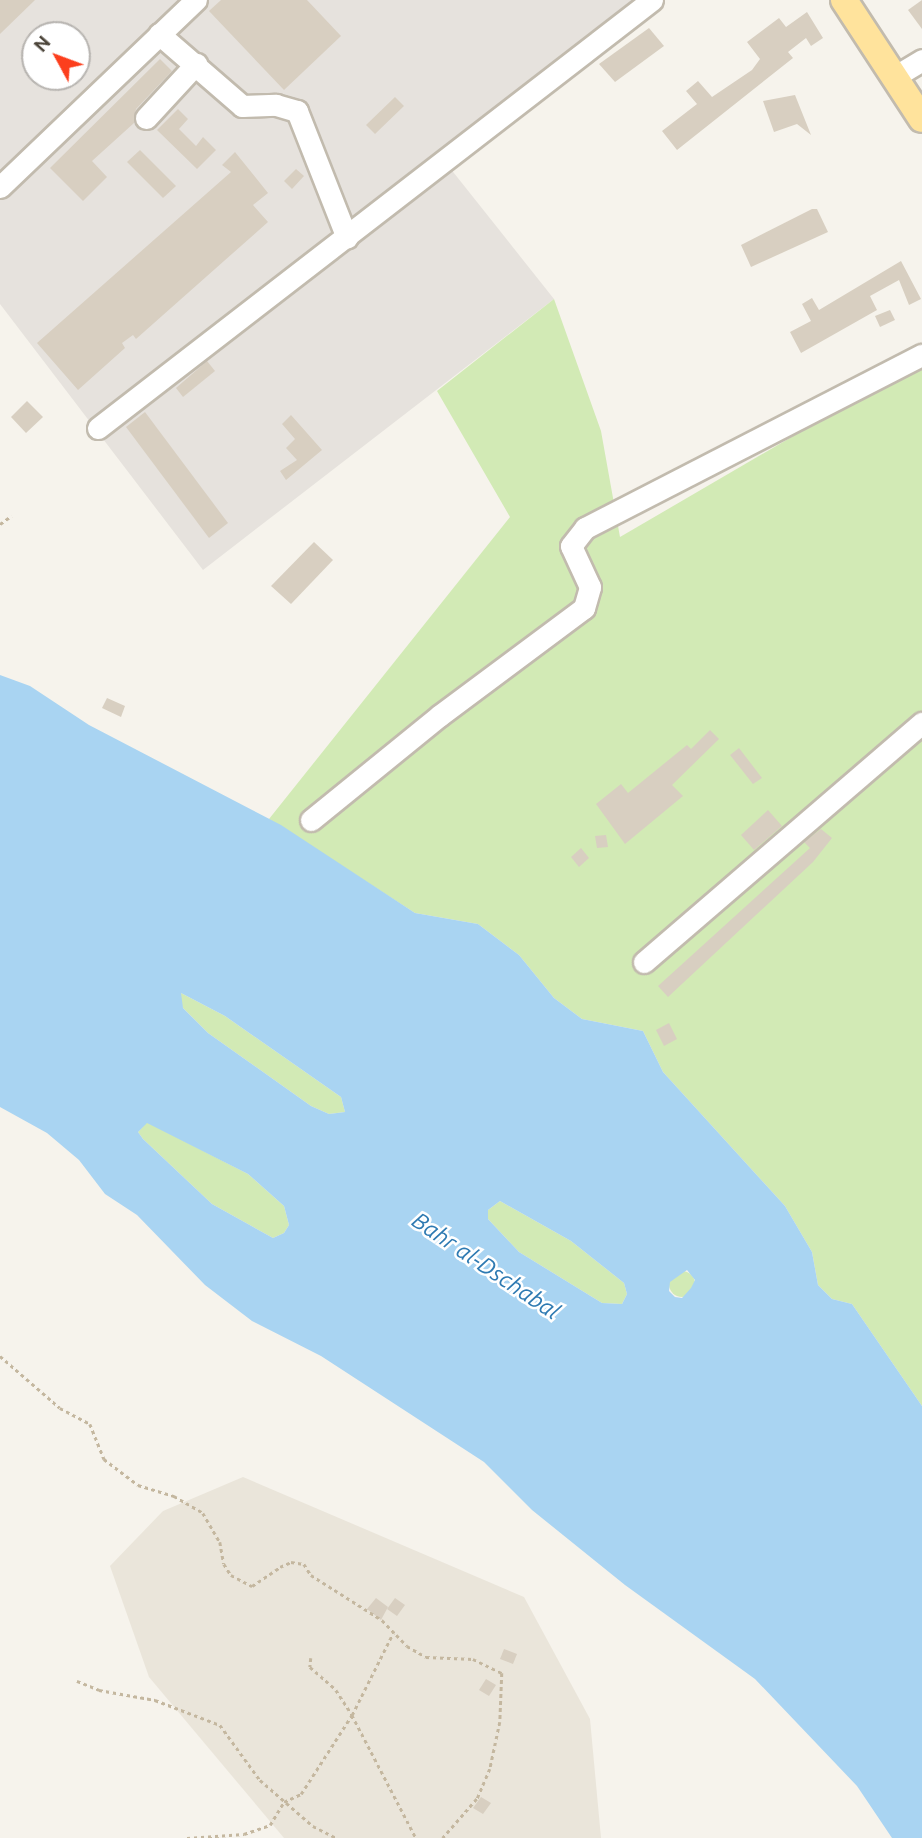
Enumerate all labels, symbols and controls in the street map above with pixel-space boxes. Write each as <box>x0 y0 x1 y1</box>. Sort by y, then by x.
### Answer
north arrow <box>21 21 91 91</box>
text: N <box>29 31 55 56</box>
water label: Bahr al-Dschabal <box>407 1206 565 1326</box>

